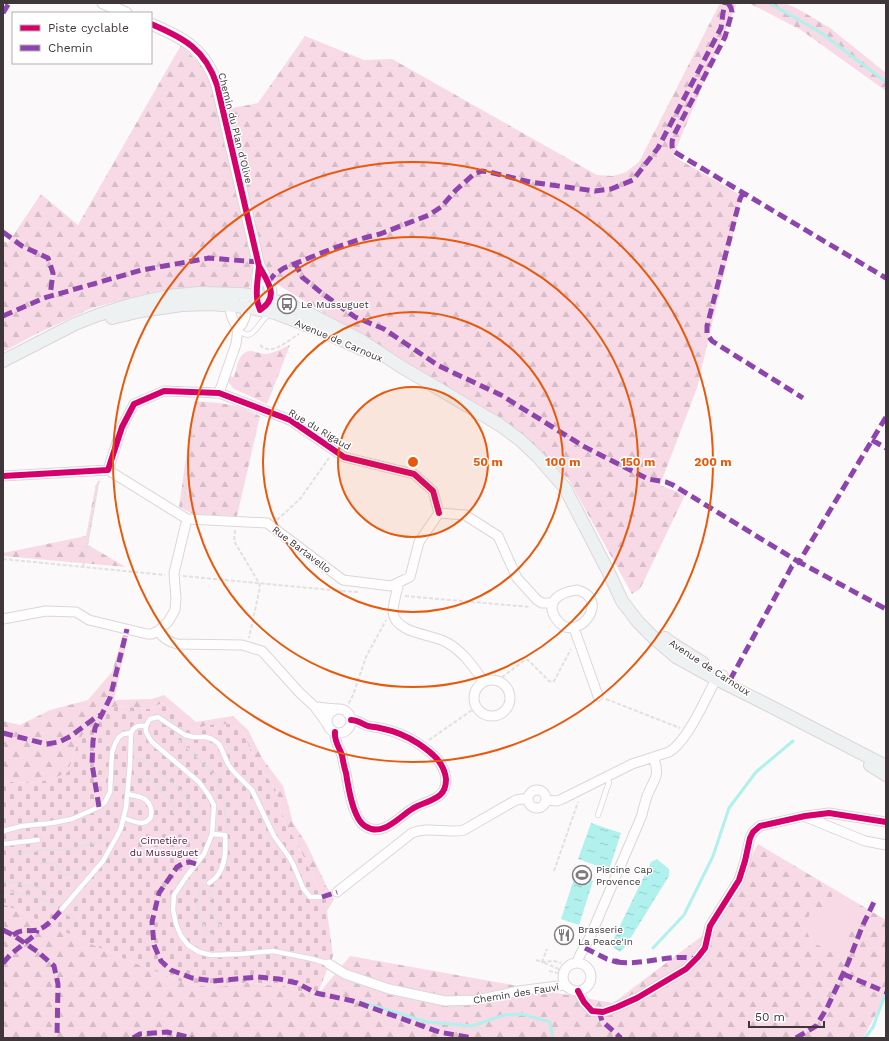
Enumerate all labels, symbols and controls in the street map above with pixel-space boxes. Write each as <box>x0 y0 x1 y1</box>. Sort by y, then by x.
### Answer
legend <box>12 12 152 64</box>
text: Piste cyclable <box>48 21 129 35</box>
text: Chemin <box>48 41 93 55</box>
street label: Chemin du Plan d'Olive <box>216 72 255 185</box>
bus stop icon: Le Mussuguet <box>276 293 298 315</box>
place label: Le Mussuguet <box>301 299 369 310</box>
street label: Avenue de Carnoux <box>293 317 384 364</box>
street label: Rue du Rigaud <box>287 407 353 452</box>
centre of rings <box>406 455 420 469</box>
text: 50 m <box>473 455 503 469</box>
text: 100 m <box>545 455 581 469</box>
text: 150 m <box>621 455 655 469</box>
text: 200 m <box>694 455 732 469</box>
street label: Rue Bartavello <box>270 524 333 575</box>
street label: Avenue de Carnoux <box>667 637 752 698</box>
park label: Cimetière du Mussuguet <box>130 835 199 858</box>
sports icon: Piscine Cap Provence <box>571 864 593 886</box>
place label: Piscine Cap Provence <box>596 864 652 887</box>
restaurant icon: Brasserie La Peace'In <box>553 924 575 946</box>
place label: Brasserie La Peace'In <box>578 924 633 947</box>
street label: Chemin des Fauvi <box>472 981 560 1006</box>
scale bar <box>749 1003 824 1029</box>
text: 50 m <box>755 1010 785 1024</box>

